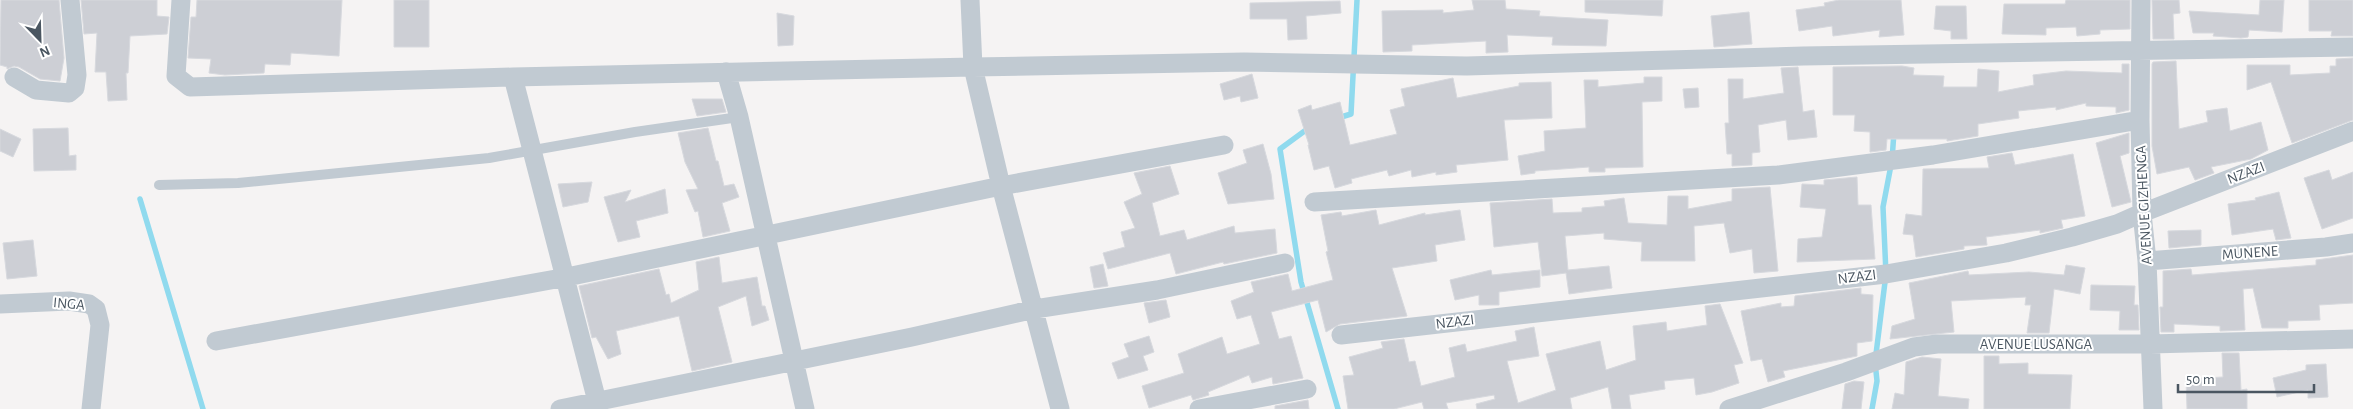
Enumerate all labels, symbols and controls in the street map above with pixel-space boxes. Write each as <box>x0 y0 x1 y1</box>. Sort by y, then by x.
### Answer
north arrow <box>15 15 65 65</box>
text: N <box>37 43 52 59</box>
street label: AVENUE GIZHENGA <box>2133 145 2155 265</box>
street label: NZAZI <box>2225 159 2267 187</box>
street label: MUNENE <box>2221 244 2279 262</box>
street label: NZAZI <box>1837 267 1877 287</box>
street label: INGA <box>53 295 86 313</box>
street label: NZAZI <box>1435 312 1475 332</box>
street label: AVENUE LUSANGA <box>1980 337 2093 352</box>
scale bar <box>2178 362 2314 394</box>
text: 50 m <box>2186 372 2215 387</box>

